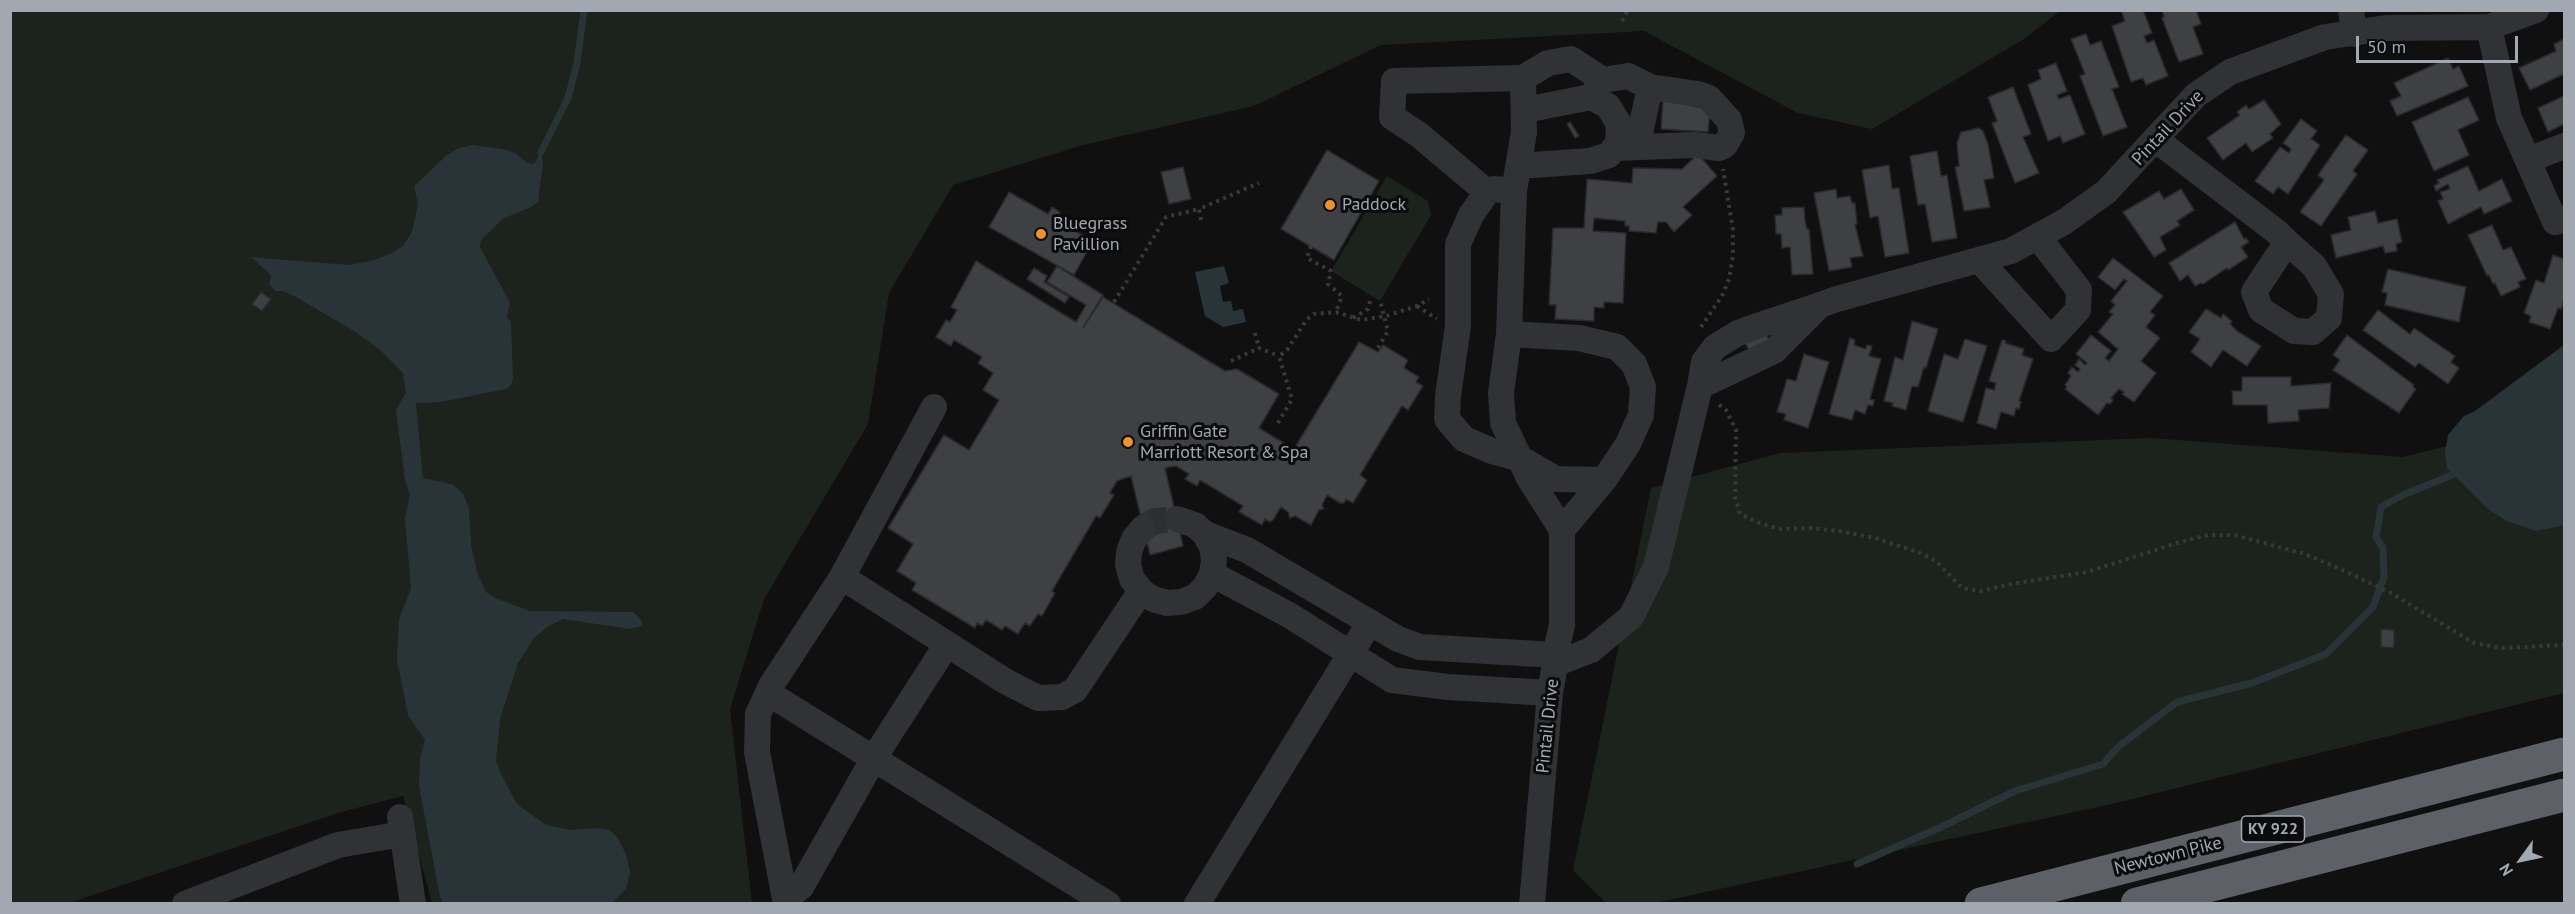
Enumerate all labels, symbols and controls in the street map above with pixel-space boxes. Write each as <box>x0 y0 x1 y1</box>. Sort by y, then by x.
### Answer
scale bar <box>2359 24 2521 62</box>
text: 50 m <box>2367 35 2406 58</box>
street label: Pintail Drive <box>2128 86 2208 170</box>
place label: Paddock <box>1342 194 1406 216</box>
marker: Paddock <box>1323 198 1337 212</box>
place label: Bluegrass Pavillion <box>1053 213 1127 256</box>
marker: Bluegrass Pavillion <box>1034 227 1048 241</box>
place label: Griffin Gate Marriott Resort & Spa <box>1140 421 1308 464</box>
marker: Griffin Gate Marriott Resort & Spa <box>1121 435 1135 449</box>
street label: Pintail Drive <box>1532 678 1564 774</box>
road number: KY 922 <box>2242 816 2304 842</box>
north arrow <box>2491 830 2551 890</box>
street label: Newtown Pike <box>2112 832 2224 880</box>
text: N <box>2495 860 2517 880</box>

